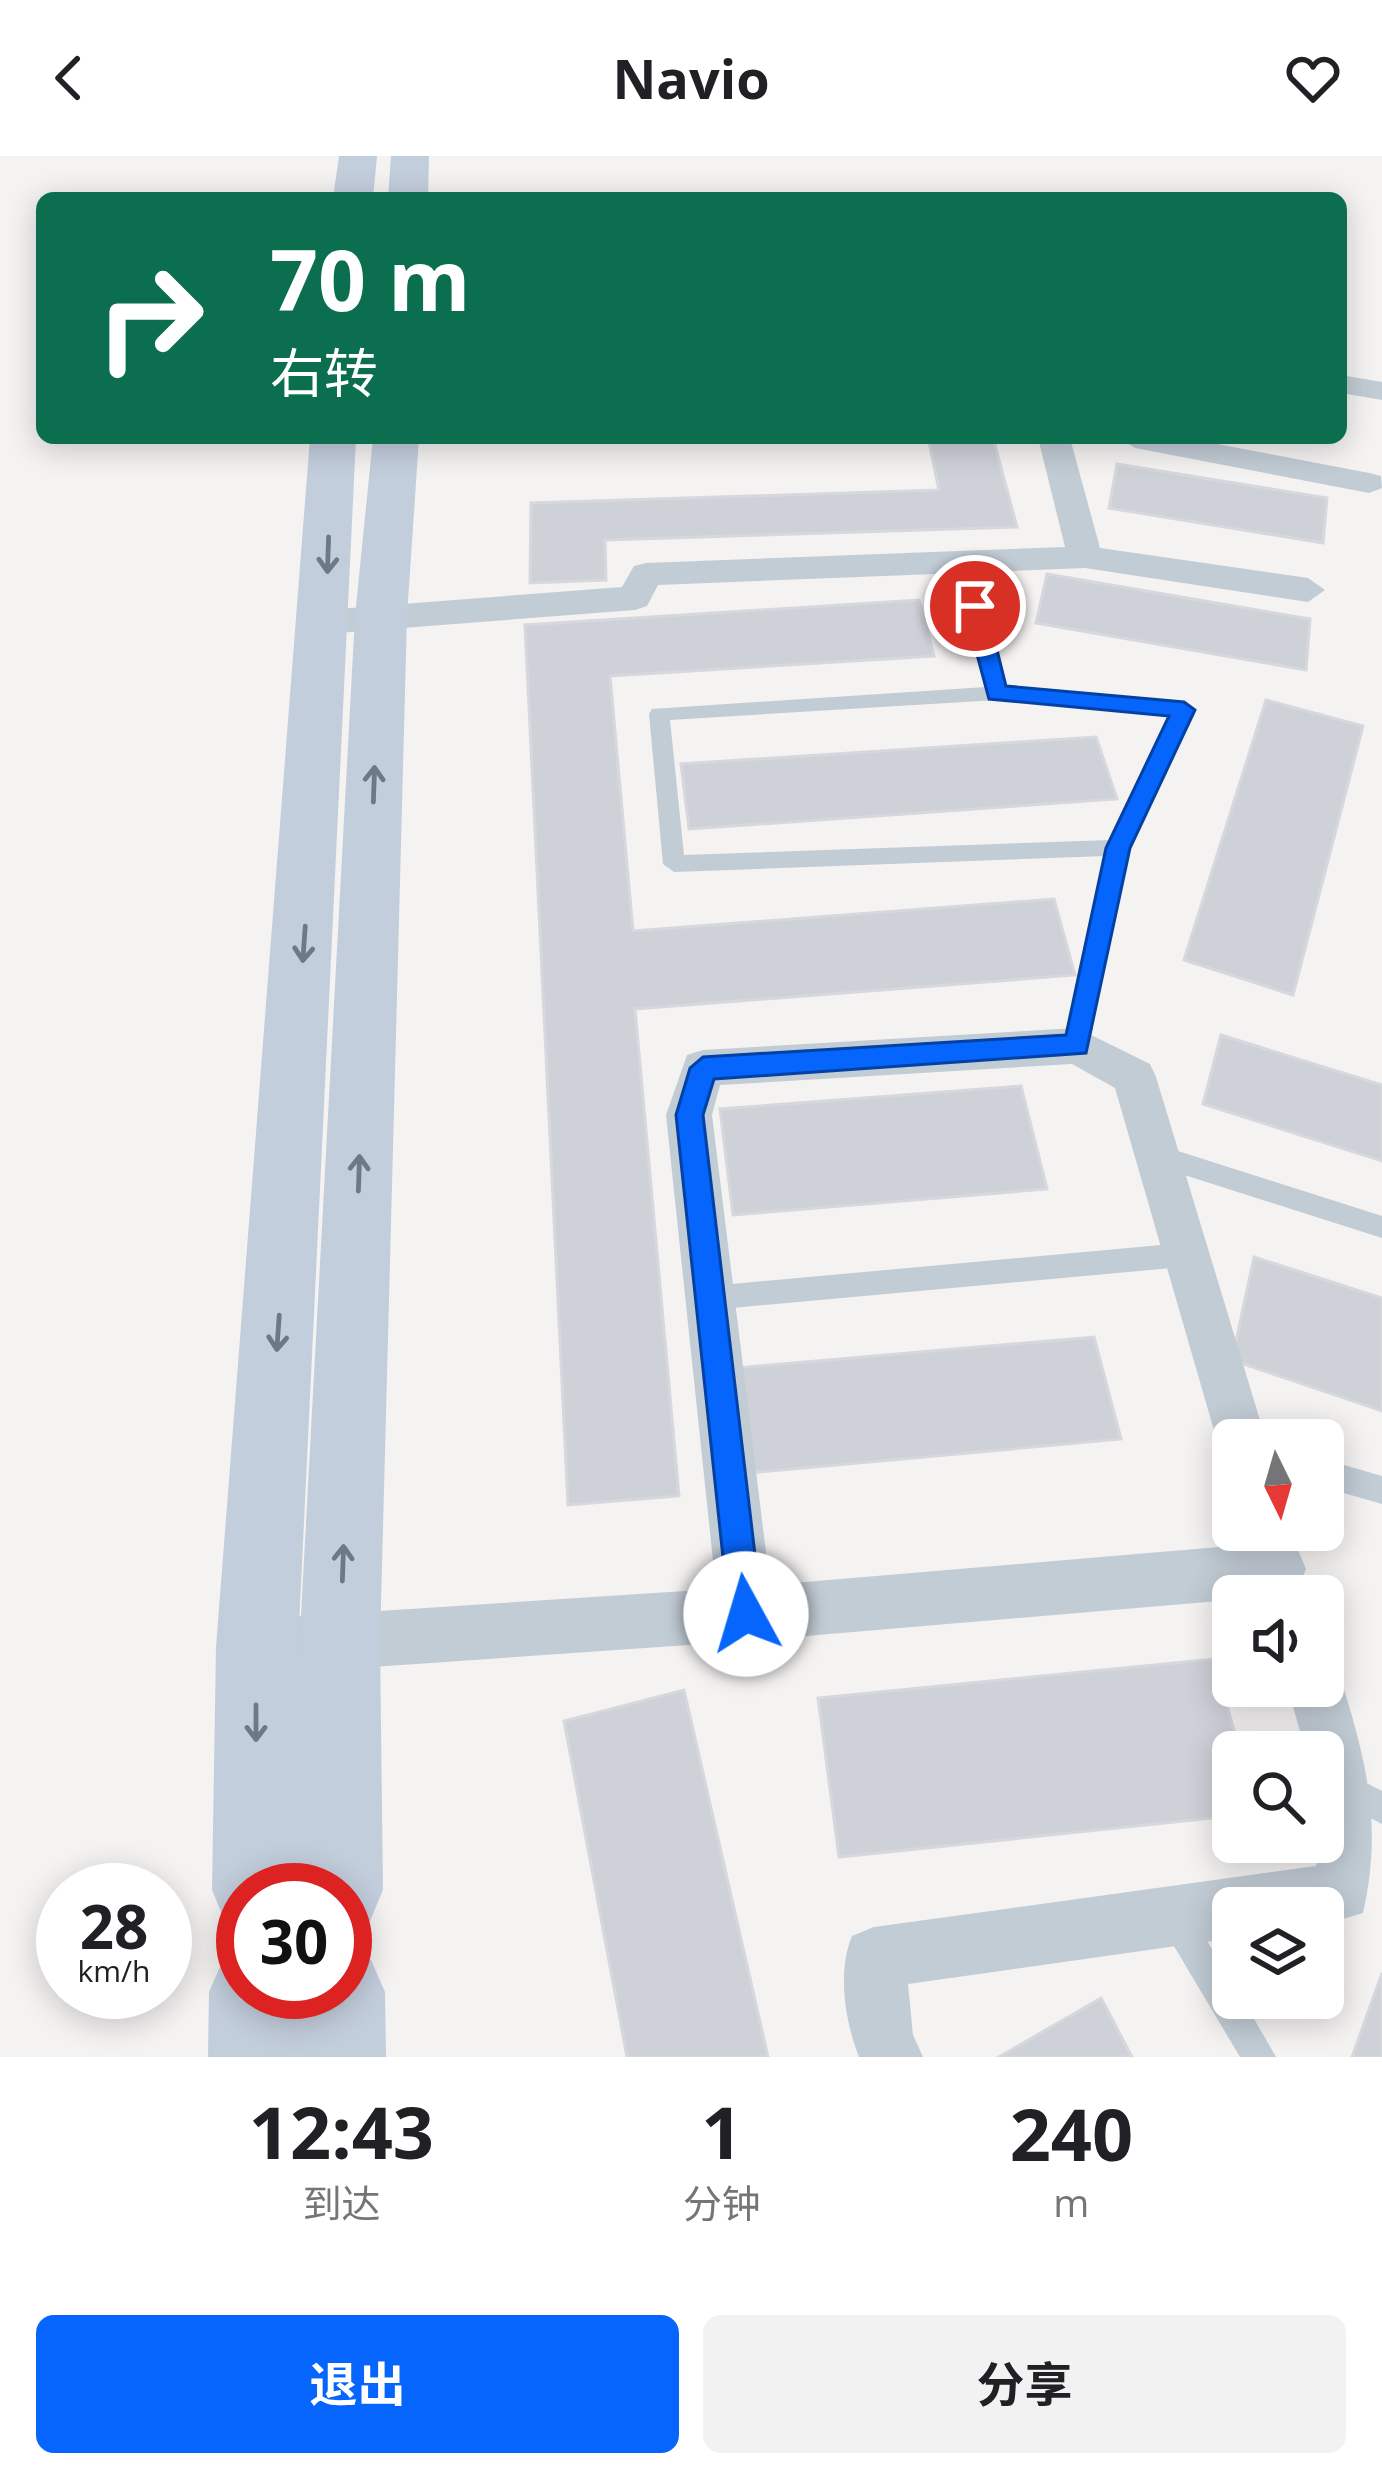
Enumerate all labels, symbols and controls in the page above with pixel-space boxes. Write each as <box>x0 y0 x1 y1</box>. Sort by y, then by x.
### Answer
text: Navio <box>612 41 770 115</box>
icon: back <box>36 45 102 111</box>
icon: heart <box>1280 45 1346 111</box>
text: 70 m <box>270 221 470 336</box>
icon: right <box>72 240 228 396</box>
text: 右转 <box>270 335 378 409</box>
one-way arrow <box>316 535 339 574</box>
pin <box>924 555 1026 657</box>
icon: arrive <box>942 573 1008 639</box>
one-way arrow <box>363 765 386 804</box>
one-way arrow <box>292 924 315 963</box>
one-way arrow <box>347 1154 370 1193</box>
one-way arrow <box>266 1313 289 1352</box>
north arrow <box>1212 1419 1344 1551</box>
map controls <box>1212 1419 1344 2019</box>
one-way arrow <box>332 1544 355 1583</box>
position arrow <box>683 1551 809 1677</box>
button: sound <box>1212 1575 1344 1707</box>
one-way arrow <box>245 1703 267 1742</box>
button: search <box>1212 1731 1344 1863</box>
speed limit sign: 30 <box>216 1863 372 2019</box>
text: 28 <box>80 1885 148 1967</box>
button: layers <box>1212 1887 1344 2019</box>
text: km/h <box>78 1950 150 1991</box>
text: 12:43 <box>249 2082 434 2180</box>
text: 1 <box>701 2082 742 2180</box>
text: 240 <box>1010 2084 1133 2182</box>
text: m <box>1053 2175 1089 2228</box>
text: 到达 <box>302 2176 380 2229</box>
text: 分钟 <box>683 2176 761 2229</box>
button: 退出 <box>36 2315 679 2453</box>
button: 分享 <box>703 2315 1346 2453</box>

